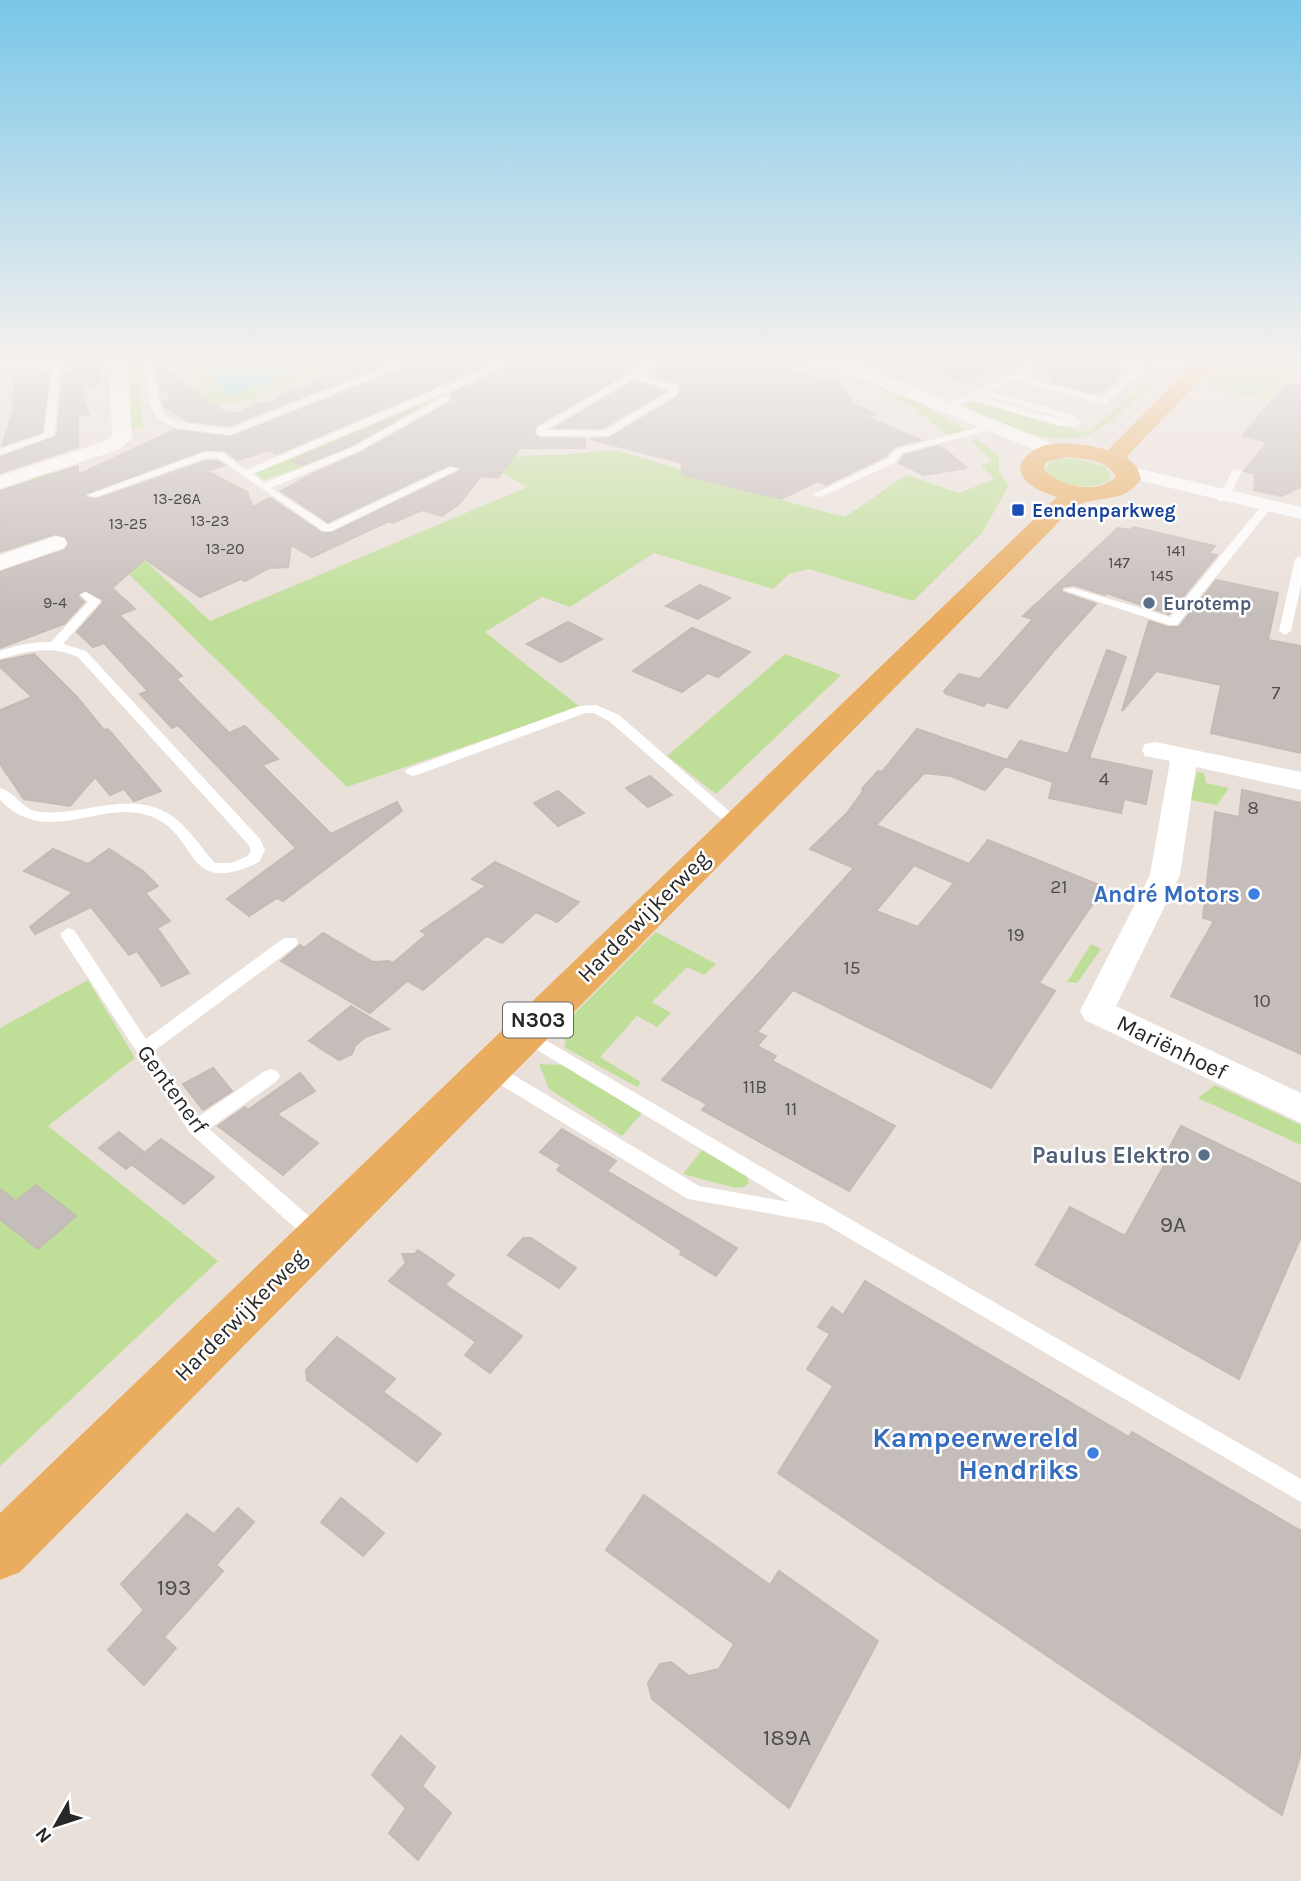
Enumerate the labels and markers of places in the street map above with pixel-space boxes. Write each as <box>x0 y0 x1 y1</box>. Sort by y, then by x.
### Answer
place label: Eendenparkweg <box>1032 500 1176 522</box>
marker: Eendenparkweg <box>1010 502 1026 518</box>
place label: Eurotemp <box>1163 593 1251 615</box>
marker: Eurotemp <box>1141 595 1157 611</box>
place label: André Motors <box>1094 881 1240 908</box>
marker: André Motors <box>1246 886 1262 902</box>
place label: Paulus Elektro <box>1032 1142 1190 1169</box>
marker: Paulus Elektro <box>1196 1147 1212 1163</box>
place label: Kampeerwereld Hendriks <box>872 1421 1079 1486</box>
marker: Kampeerwereld Hendriks <box>1085 1445 1101 1461</box>

